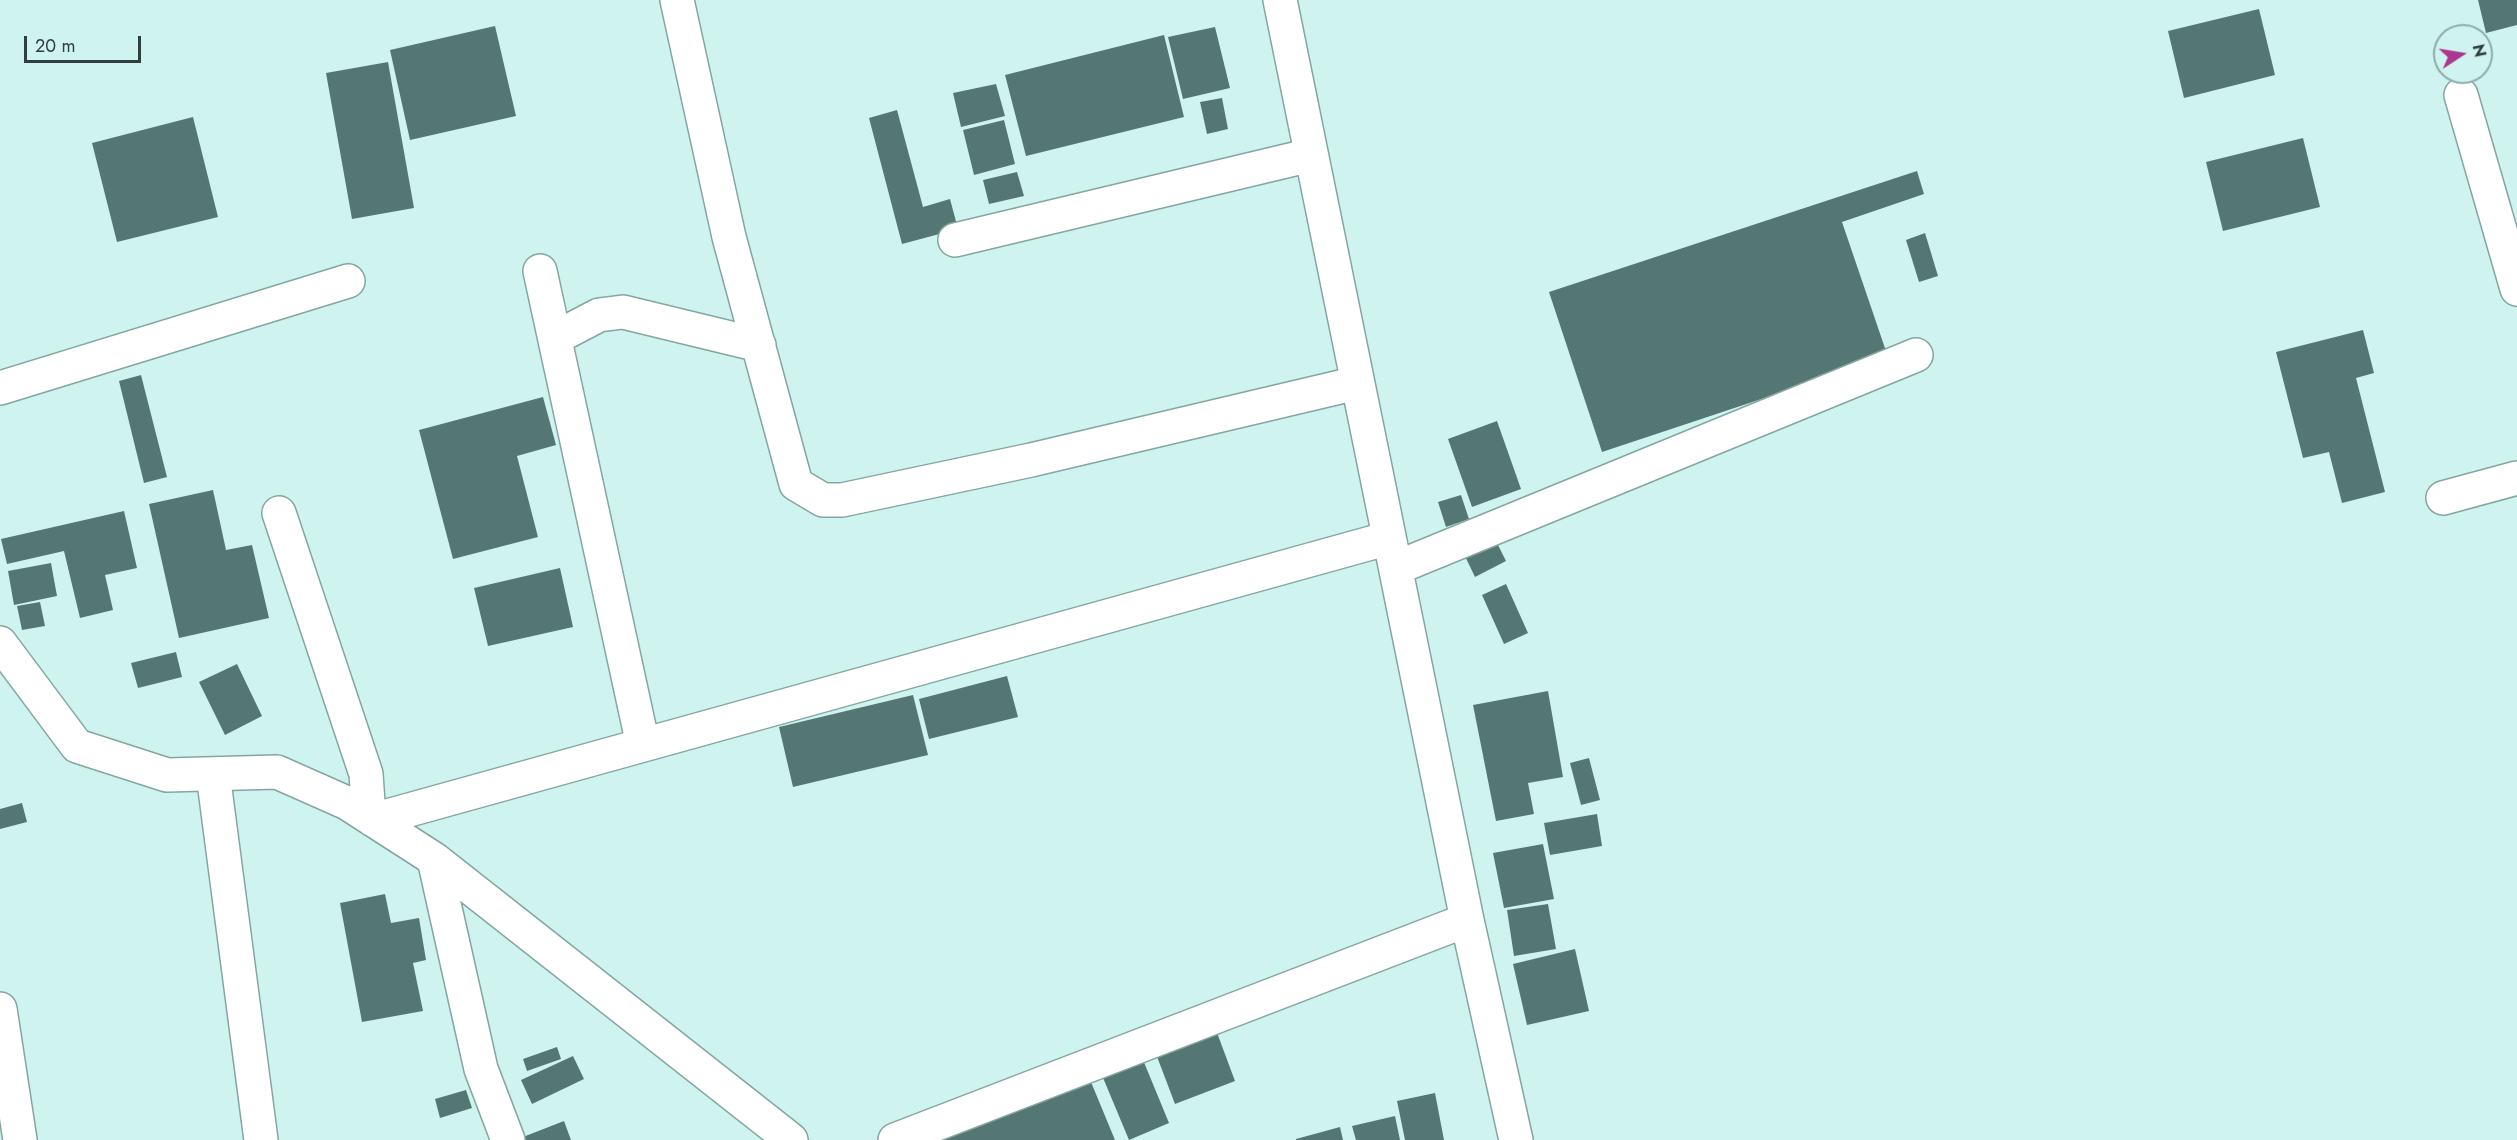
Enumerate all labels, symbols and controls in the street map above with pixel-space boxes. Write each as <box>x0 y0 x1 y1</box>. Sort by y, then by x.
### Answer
scale bar <box>27 24 144 62</box>
north arrow <box>2433 24 2493 84</box>
text: 20 m <box>35 33 75 59</box>
text: N <box>2467 42 2492 59</box>

